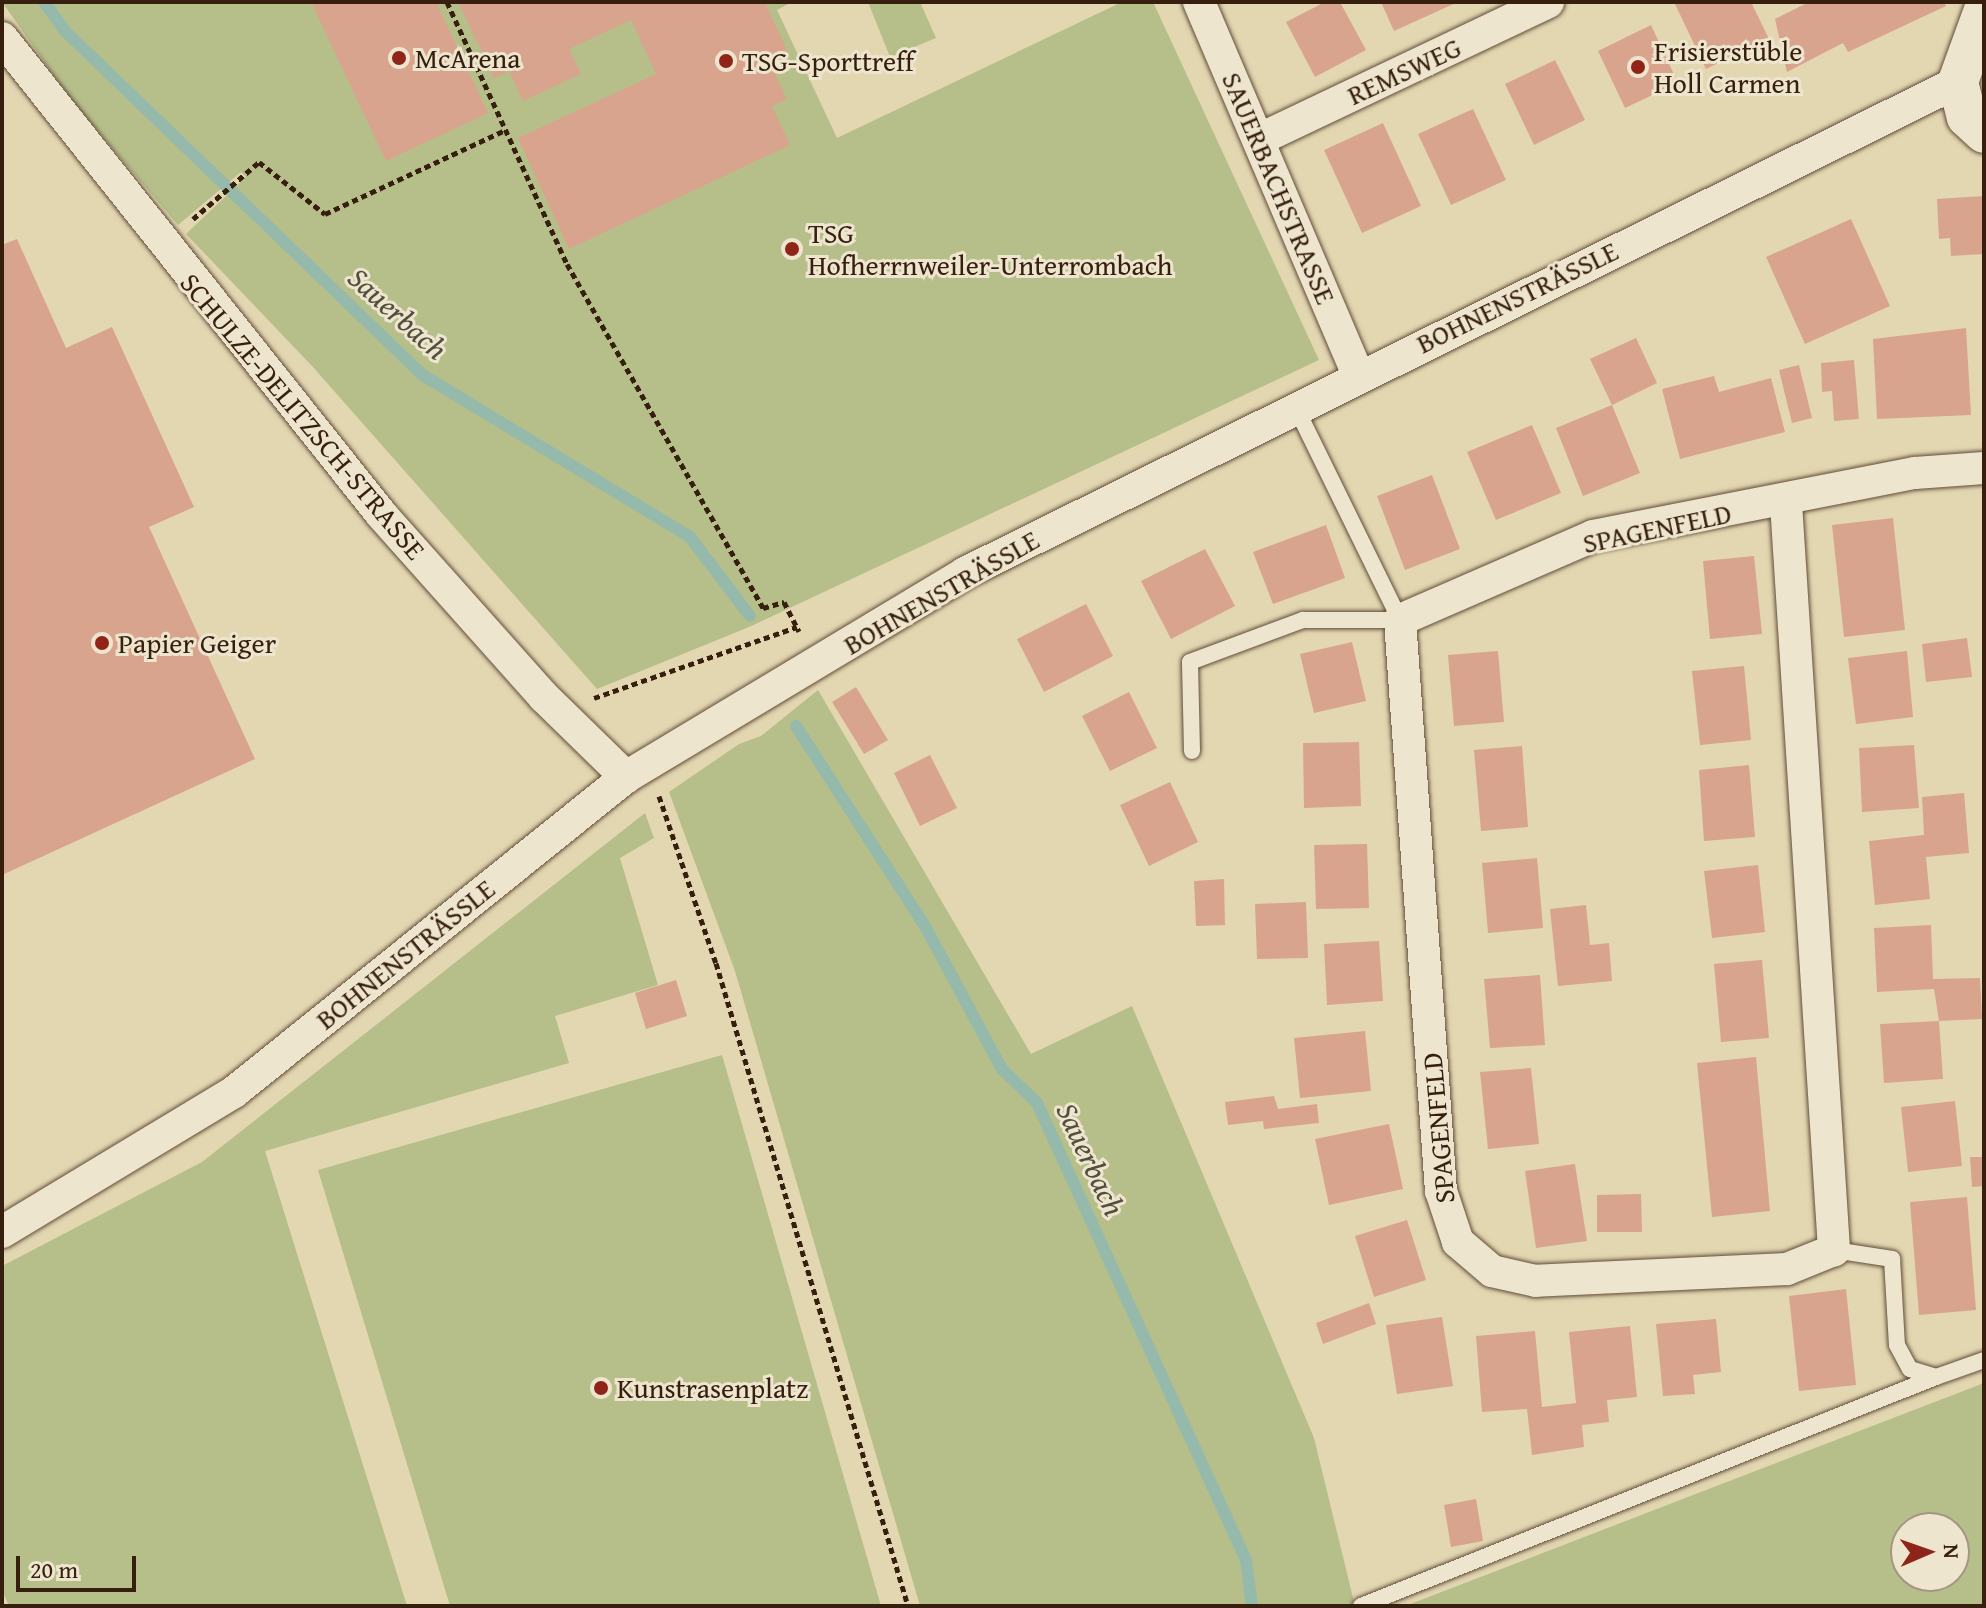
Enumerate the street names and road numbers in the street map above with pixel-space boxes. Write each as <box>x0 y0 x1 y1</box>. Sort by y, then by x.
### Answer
street label: REMSWEG <box>1342 30 1466 112</box>
street label: SAUERBACHSTRASSE <box>1215 67 1343 309</box>
street label: BOHNENSTRÄSSLE <box>1411 234 1623 360</box>
street label: SCHULZE-DELITZSCH-STRASSE <box>173 266 433 566</box>
street label: SPAGENFELD <box>1580 496 1734 560</box>
street label: BOHNENSTRÄSSLE <box>837 522 1045 662</box>
street label: BOHNENSTRÄSSLE <box>309 872 501 1036</box>
street label: SPAGENFELD <box>1415 1051 1461 1205</box>

